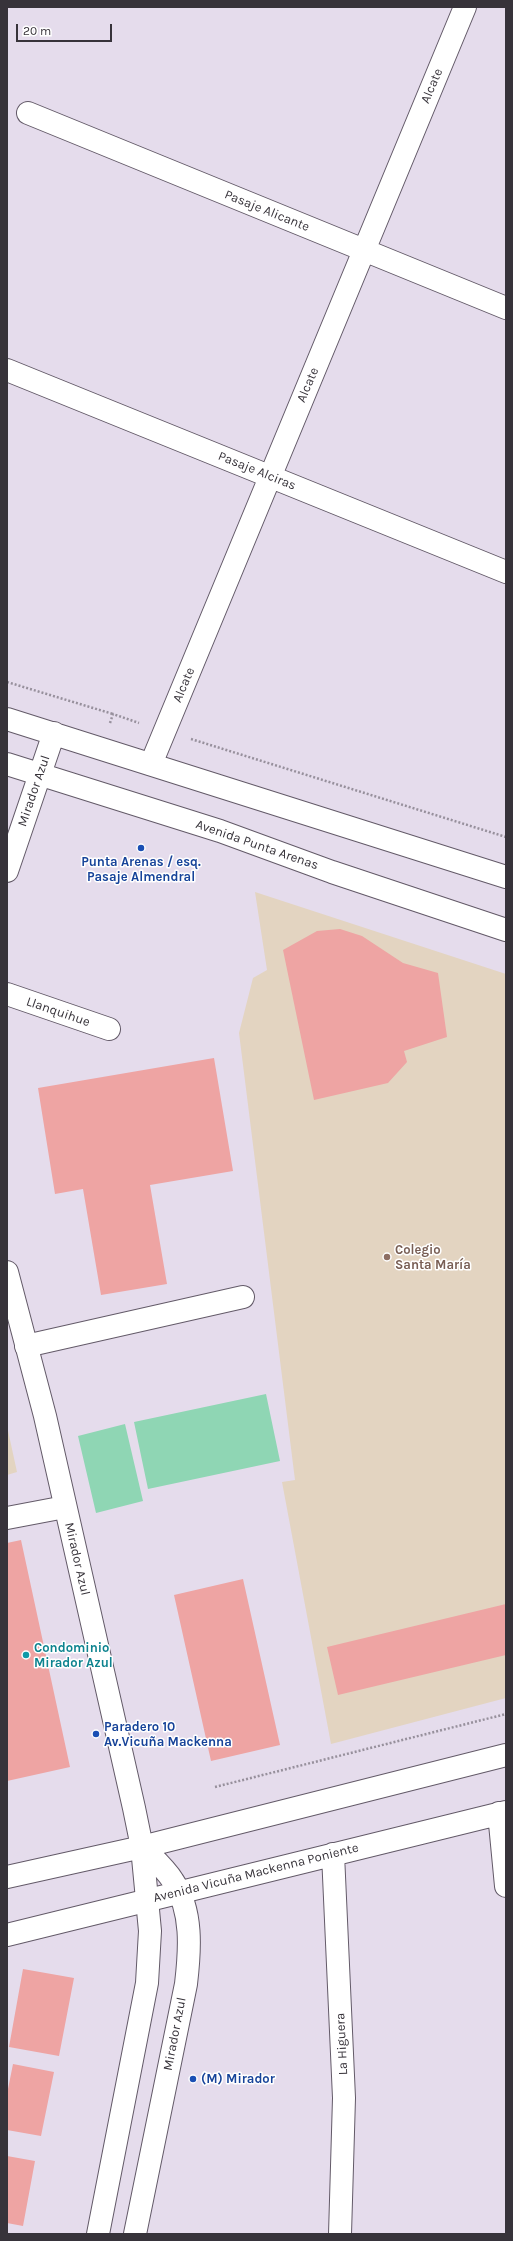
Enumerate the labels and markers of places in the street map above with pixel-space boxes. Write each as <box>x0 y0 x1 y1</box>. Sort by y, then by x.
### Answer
marker: Punta Arenas / esq. Pasaje Almendral <box>136 843 146 853</box>
place label: Punta Arenas / esq. Pasaje Almendral <box>81 854 201 885</box>
place label: Colegio Santa María <box>395 1242 471 1273</box>
marker: Colegio Santa María <box>382 1252 392 1262</box>
place label: Condominio Mirador Azul <box>34 1640 113 1671</box>
marker: Condominio Mirador Azul <box>21 1650 31 1660</box>
place label: Paradero 10 Av.Vicuña Mackenna <box>104 1719 232 1750</box>
marker: Paradero 10 Av.Vicuña Mackenna <box>91 1729 101 1739</box>
place label: (M) Mirador <box>201 2071 275 2087</box>
marker: (M) Mirador <box>188 2074 198 2084</box>

